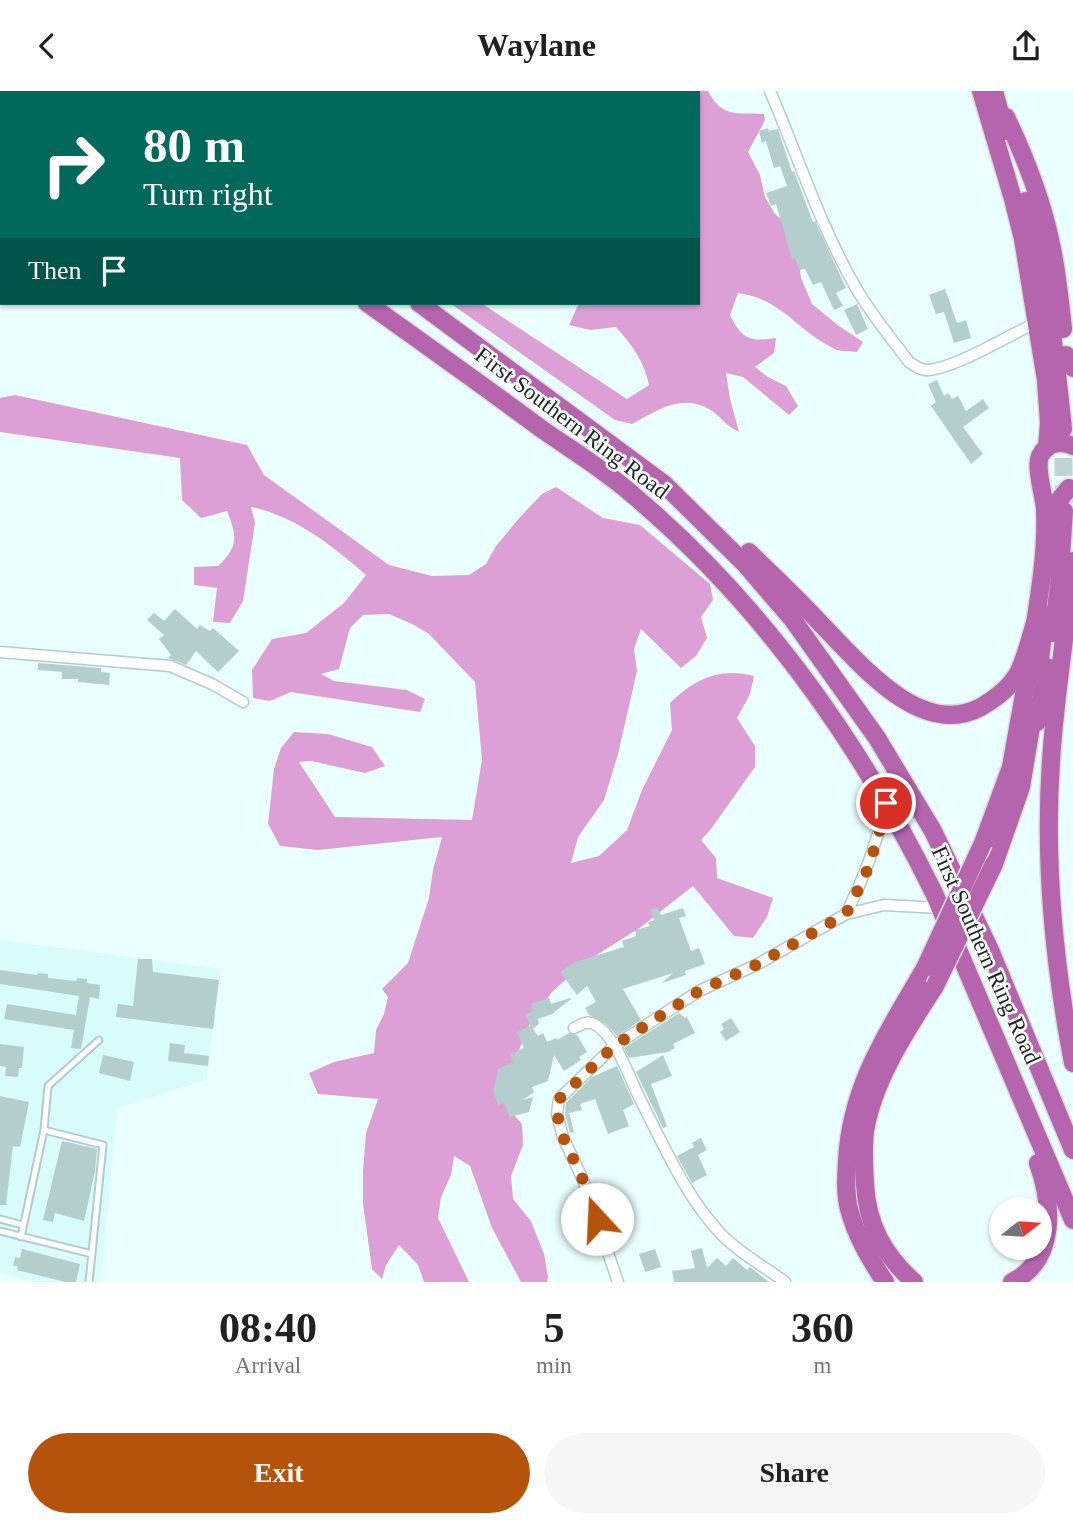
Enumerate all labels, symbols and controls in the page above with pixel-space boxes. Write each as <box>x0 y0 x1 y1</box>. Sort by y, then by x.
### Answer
icon: back <box>28 27 66 65</box>
text: Waylane <box>477 27 596 63</box>
icon: share <box>1007 27 1045 65</box>
text: 80 m <box>143 118 245 173</box>
icon: right <box>28 119 119 210</box>
text: Turn right <box>143 176 273 212</box>
icon: arrive <box>95 252 133 290</box>
text: Then <box>28 256 81 285</box>
street label: First Southern Ring Road <box>470 342 674 504</box>
pin <box>856 773 916 833</box>
icon: arrive <box>867 784 905 822</box>
street label: First Southern Ring Road <box>927 842 1046 1068</box>
position arrow <box>560 1182 634 1256</box>
north arrow <box>989 1197 1052 1260</box>
map controls <box>989 1197 1052 1260</box>
text: 08:40 <box>219 1305 317 1351</box>
text: 5 <box>543 1305 564 1351</box>
text: 360 <box>791 1305 854 1351</box>
text: Arrival <box>235 1353 301 1378</box>
text: min <box>536 1353 572 1378</box>
text: m <box>813 1353 831 1378</box>
button: Exit <box>28 1433 530 1513</box>
button: Share <box>544 1433 1045 1513</box>

